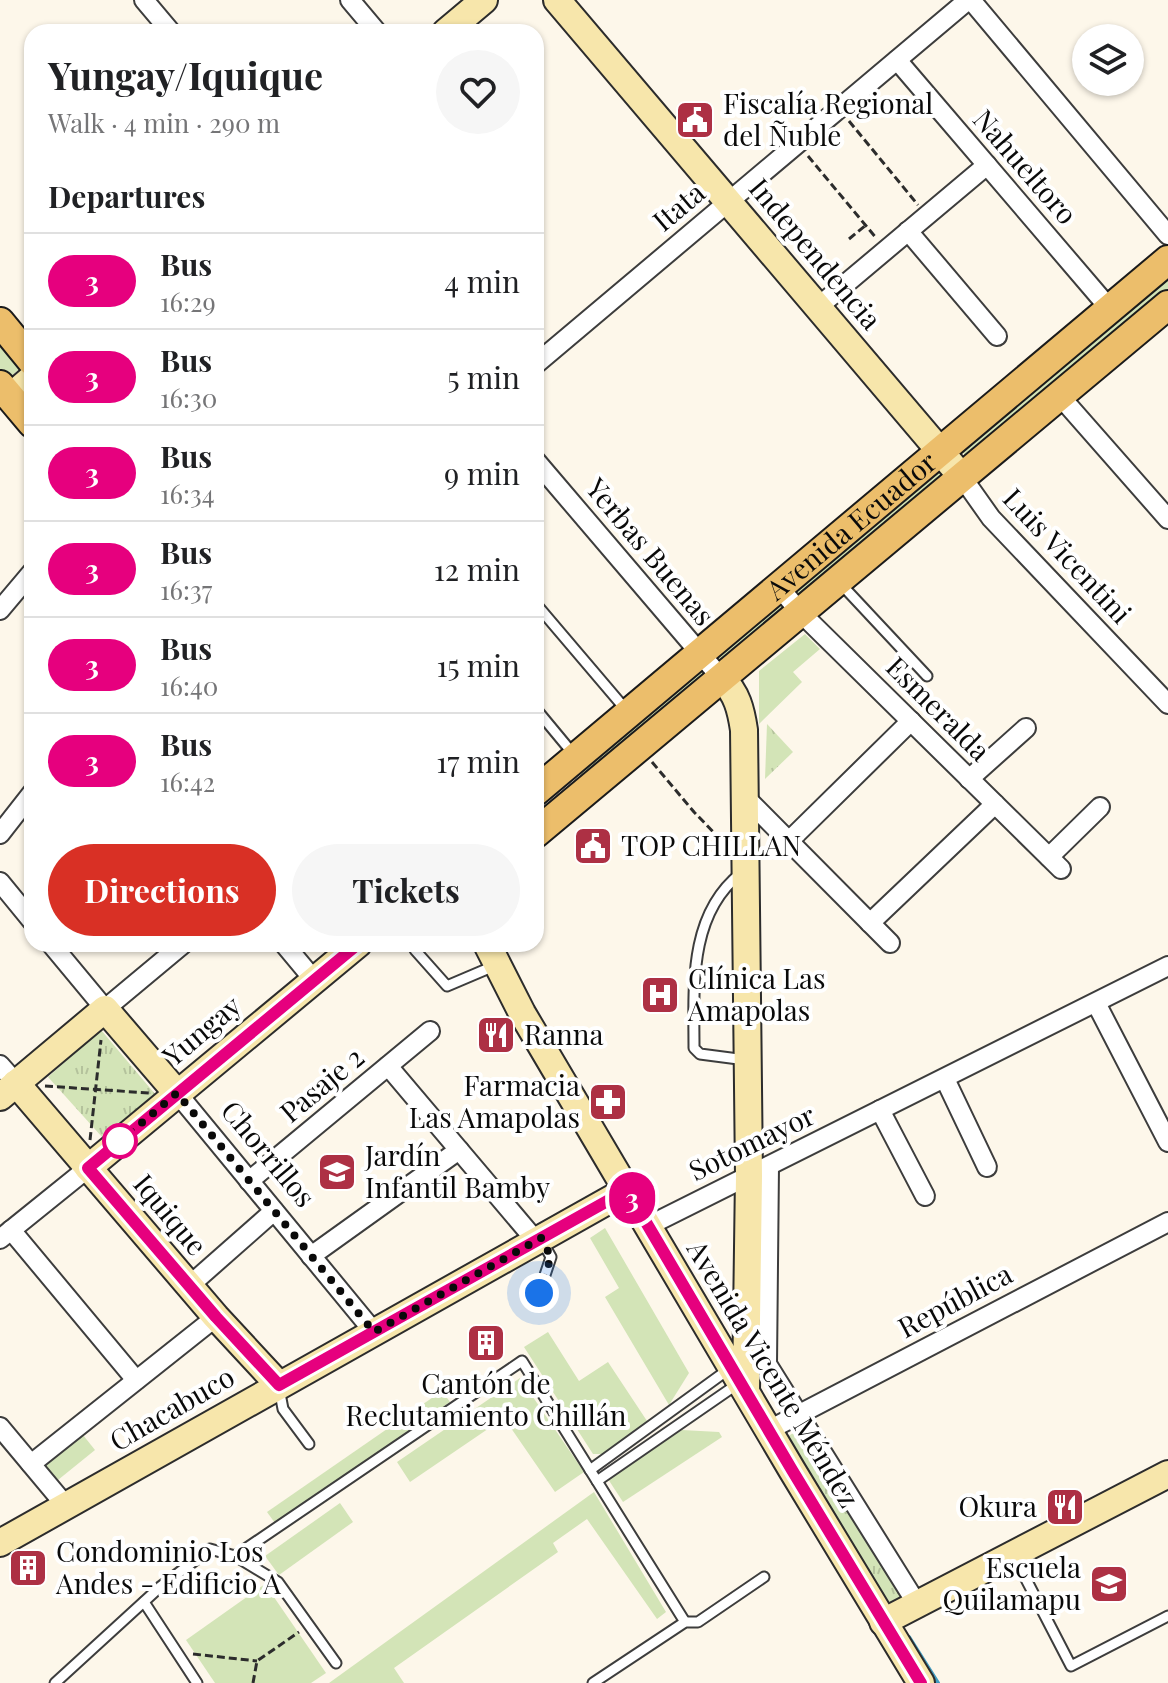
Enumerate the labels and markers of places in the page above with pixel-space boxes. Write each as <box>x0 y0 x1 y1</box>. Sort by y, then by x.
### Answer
place label: Fiscalía Regional del Ñuble <box>723 84 933 153</box>
public building icon: Fiscalía Regional del Ñuble <box>674 99 716 141</box>
public building icon: TOP CHILLAN <box>572 825 614 867</box>
place label: TOP CHILLAN <box>621 826 801 863</box>
place label: Clínica Las Amapolas <box>687 959 826 1028</box>
hospital icon: Clínica Las Amapolas <box>639 974 681 1016</box>
restaurant icon: Ranna <box>475 1014 517 1056</box>
place label: Ranna <box>524 1015 604 1052</box>
place label: Farmacia Las Amapolas <box>409 1066 580 1135</box>
pharmacy icon: Farmacia Las Amapolas <box>587 1081 629 1123</box>
unlabelled marker <box>103 1124 137 1158</box>
place label: Jardín Infantil Bamby <box>364 1136 550 1205</box>
school or university icon: Jardín Infantil Bamby <box>316 1151 358 1193</box>
building icon: Cantón de Reclutamiento Chillán <box>465 1322 507 1364</box>
place label: Cantón de Reclutamiento Chillán <box>346 1364 627 1433</box>
restaurant icon: Okura <box>1044 1486 1086 1528</box>
place label: Okura <box>958 1487 1037 1524</box>
place label: Condominio Los Andes - Edificio A <box>55 1532 281 1601</box>
building icon: Condominio Los Andes - Edificio A <box>7 1547 49 1589</box>
place label: Escuela Quilamapu <box>942 1548 1081 1617</box>
school or university icon: Escuela Quilamapu <box>1088 1563 1130 1605</box>

